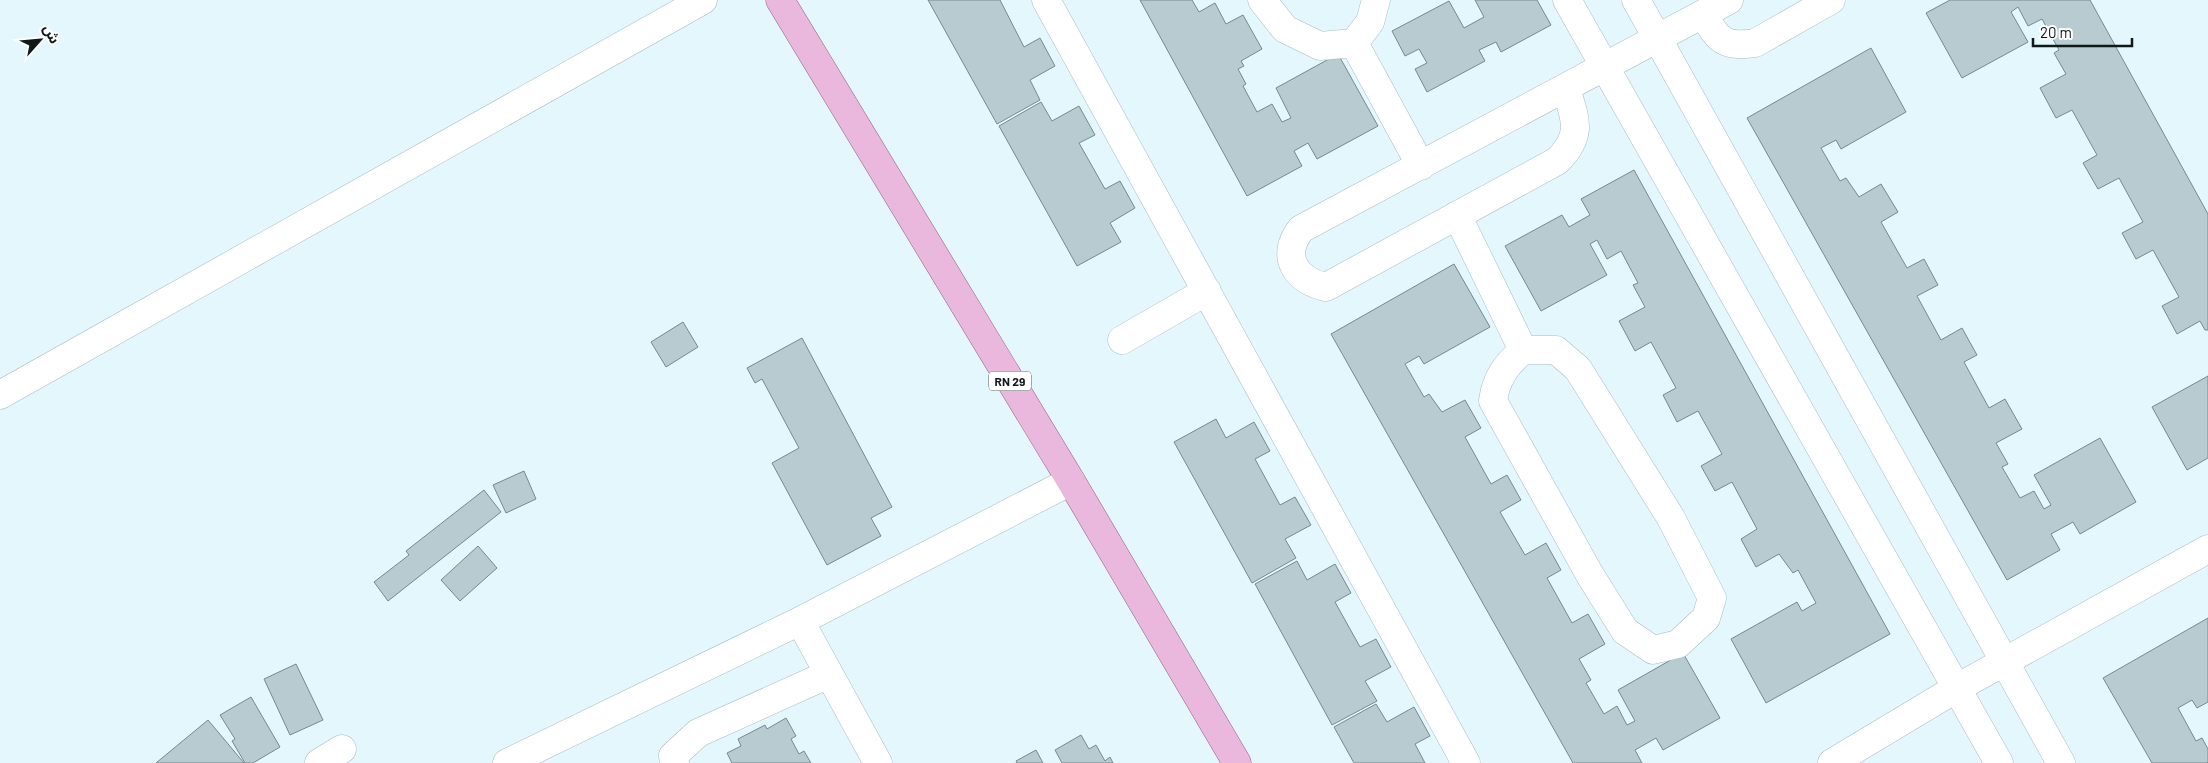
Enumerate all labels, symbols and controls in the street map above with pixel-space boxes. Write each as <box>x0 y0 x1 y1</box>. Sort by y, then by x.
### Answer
north arrow <box>15 15 65 65</box>
scale bar <box>2033 15 2132 47</box>
text: ش <box>40 21 64 46</box>
text: 20 m <box>2040 23 2072 41</box>
road number: RN 29 <box>989 372 1031 391</box>

